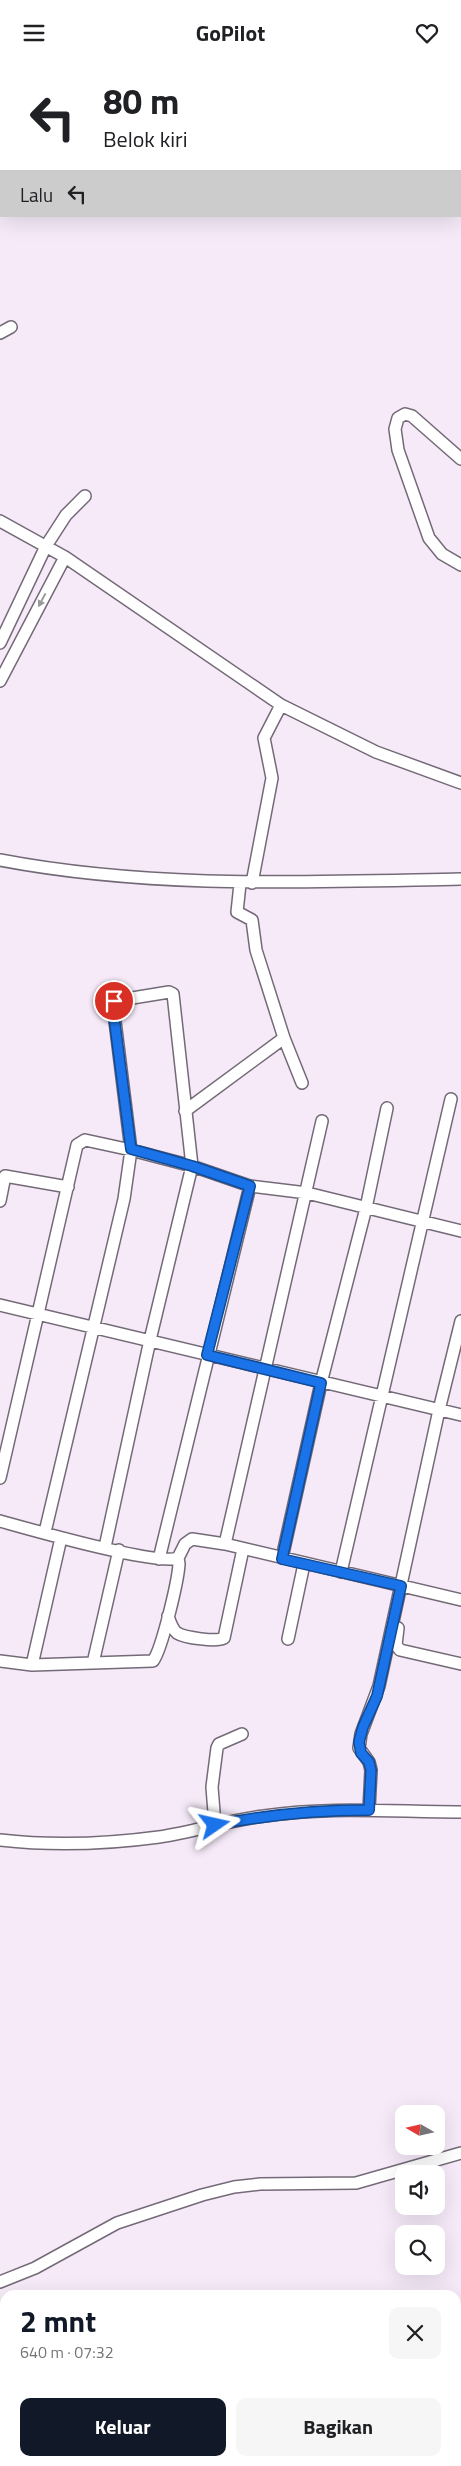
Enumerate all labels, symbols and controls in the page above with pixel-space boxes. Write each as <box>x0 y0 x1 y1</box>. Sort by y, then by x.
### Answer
text: GoPilot <box>196 16 265 50</box>
icon: menu <box>20 19 48 47</box>
icon: heart <box>413 19 441 47</box>
text: 80 m <box>103 74 179 128</box>
icon: left <box>20 85 85 150</box>
text: Belok kiri <box>103 122 188 156</box>
text: Lalu <box>20 180 53 209</box>
icon: left <box>63 180 91 208</box>
one-way arrow <box>38 593 47 607</box>
pin <box>93 980 135 1022</box>
icon: arrive <box>100 987 128 1015</box>
position arrow <box>188 1798 240 1850</box>
north arrow <box>395 2105 445 2155</box>
map controls <box>395 2105 445 2275</box>
button: sound <box>395 2165 445 2215</box>
button: search <box>395 2225 445 2275</box>
text: 2 mnt <box>20 2298 96 2344</box>
button: close <box>389 2307 441 2359</box>
text: 640 m · 07:32 <box>20 2340 114 2364</box>
button: Keluar <box>20 2398 226 2456</box>
button: Bagikan <box>236 2398 441 2456</box>

